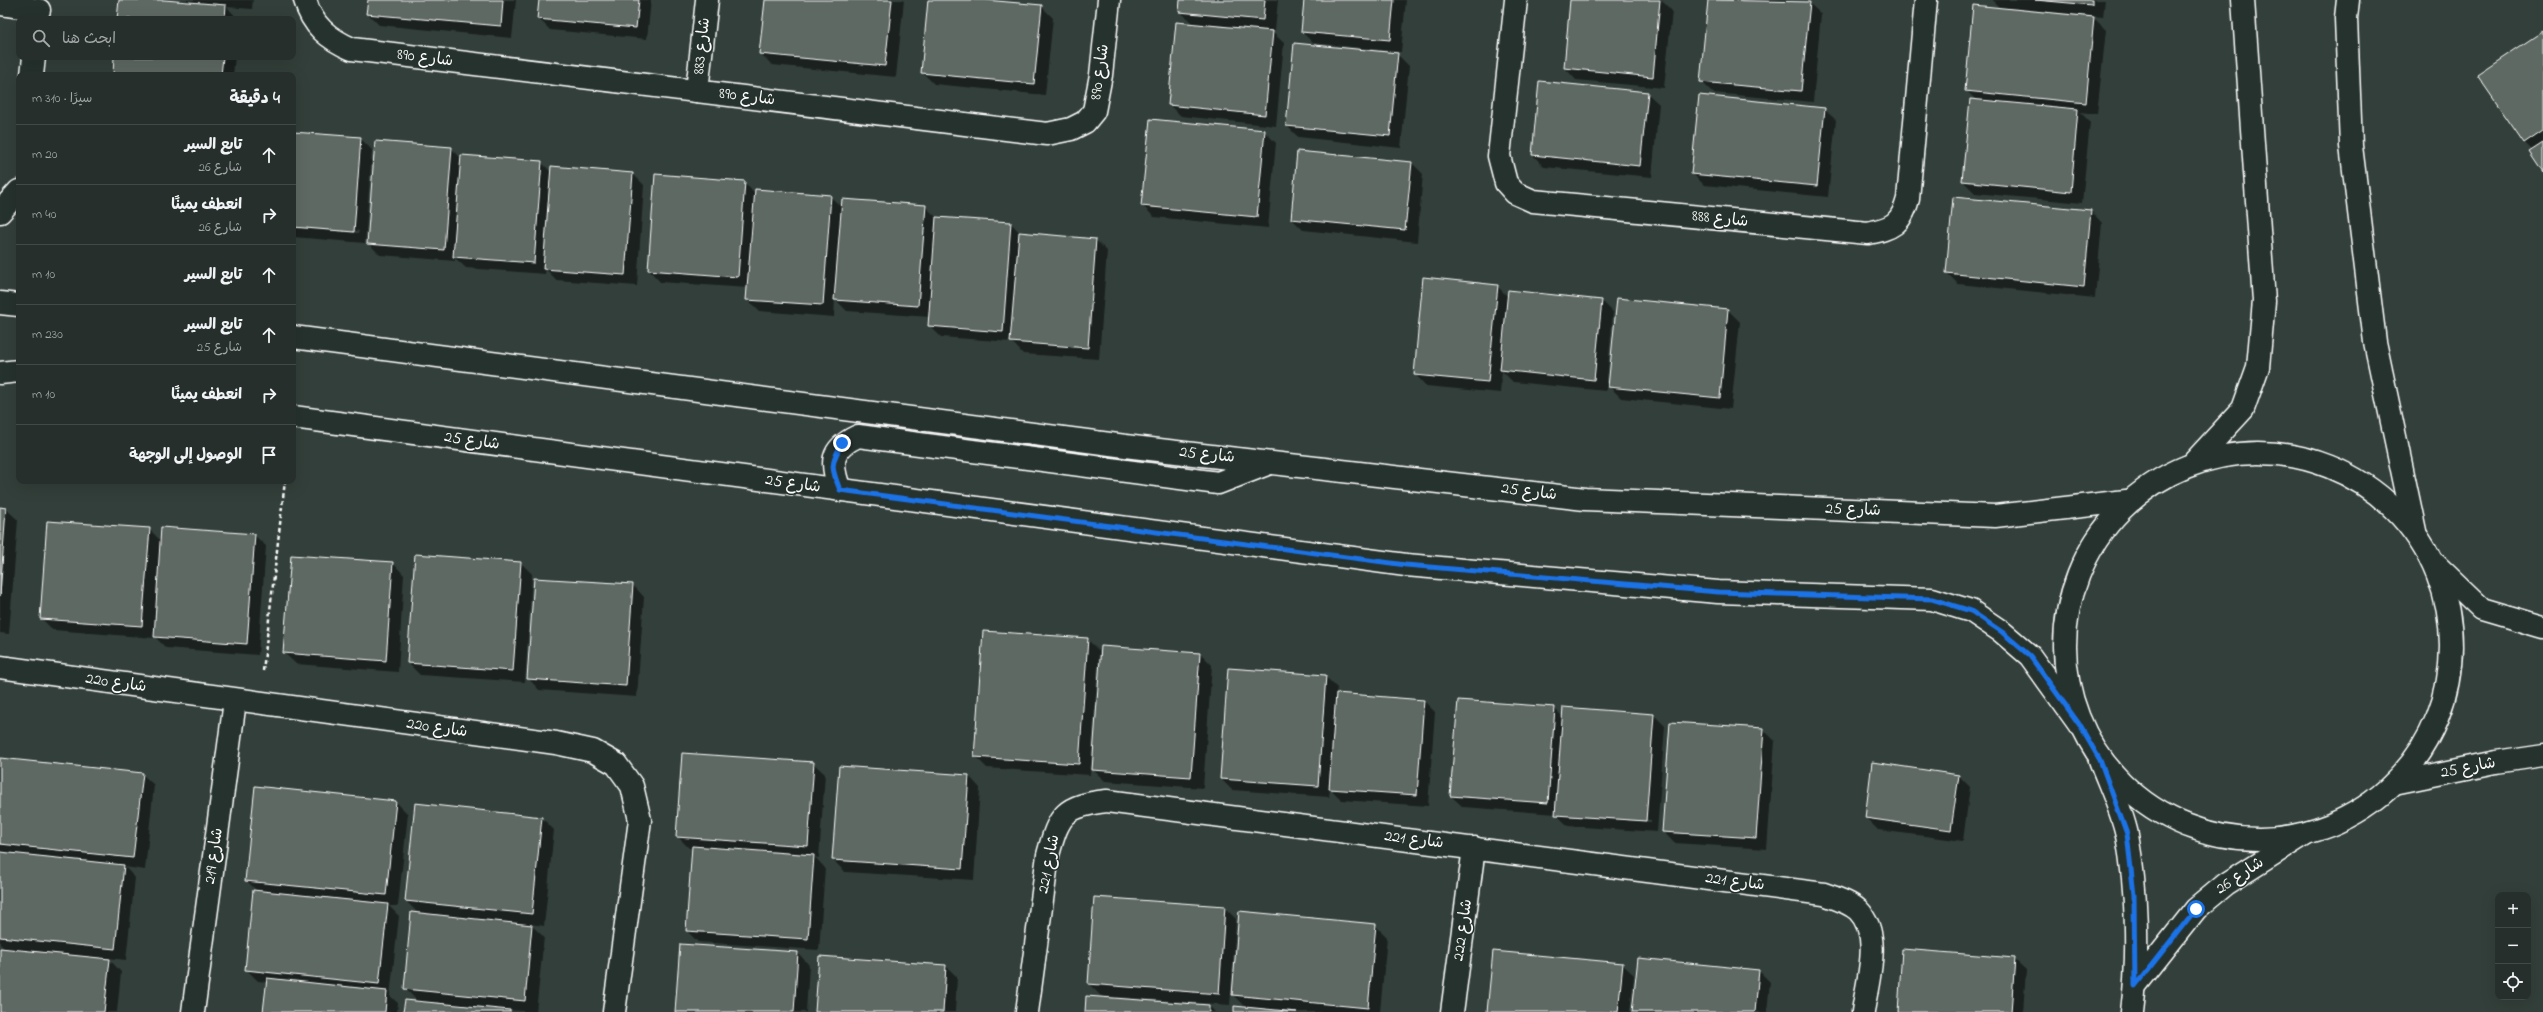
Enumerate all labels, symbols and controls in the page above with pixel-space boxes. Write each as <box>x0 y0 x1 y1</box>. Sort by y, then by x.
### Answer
search box <box>16 16 296 60</box>
street label: شارع 883 <box>687 16 717 76</box>
icon: search <box>30 27 52 49</box>
text: ابحث هنا <box>62 28 116 50</box>
street label: شارع 890 <box>1084 42 1116 102</box>
street label: شارع 890 <box>396 43 454 73</box>
street label: شارع 890 <box>718 82 776 112</box>
text: 4 دقيقة <box>230 86 280 111</box>
text: سيرًا · 310 m <box>32 89 92 108</box>
text: تابع السير <box>185 134 242 156</box>
icon: ahead <box>258 144 280 166</box>
text: 20 m <box>32 145 57 164</box>
text: شارع 26 <box>198 158 242 177</box>
text: انعطف يمينًا <box>171 194 242 216</box>
icon: right <box>258 204 280 226</box>
street label: شارع 888 <box>1691 204 1749 234</box>
text: 40 m <box>32 205 56 224</box>
text: شارع 26 <box>198 218 242 237</box>
text: تابع السير <box>185 264 242 286</box>
icon: ahead <box>258 264 280 286</box>
text: 10 m <box>32 265 55 284</box>
text: تابع السير <box>185 314 242 336</box>
icon: ahead <box>258 324 280 346</box>
text: 230 m <box>32 325 63 344</box>
text: شارع 25 <box>197 338 242 357</box>
text: انعطف يمينًا <box>171 384 242 406</box>
icon: right <box>258 384 280 406</box>
text: 10 m <box>32 385 55 404</box>
street label: شارع 25 <box>443 425 501 457</box>
route end <box>833 434 851 452</box>
street label: شارع 25 <box>1178 440 1236 470</box>
text: الوصول إلى الوجهة <box>129 444 242 466</box>
icon: arrive <box>258 444 280 466</box>
street label: شارع 25 <box>764 468 822 500</box>
street label: شارع 25 <box>1500 477 1558 507</box>
street label: شارع 25 <box>1825 497 1881 523</box>
street label: شارع 220 <box>84 667 148 699</box>
street label: شارع 220 <box>405 712 469 744</box>
street label: شارع 25 <box>2438 751 2498 785</box>
street label: شارع 221 <box>1383 824 1445 856</box>
street label: شارع 219 <box>198 826 230 886</box>
street label: شارع 221 <box>1032 832 1066 896</box>
street label: شارع 26 <box>2211 851 2269 901</box>
street label: شارع 221 <box>1704 866 1766 898</box>
map controls <box>2495 892 2531 1000</box>
button: + <box>2495 892 2531 928</box>
street label: شارع 222 <box>1447 897 1479 963</box>
route start <box>2187 900 2205 918</box>
button: − <box>2495 928 2531 964</box>
button: locate <box>2495 964 2531 1000</box>

